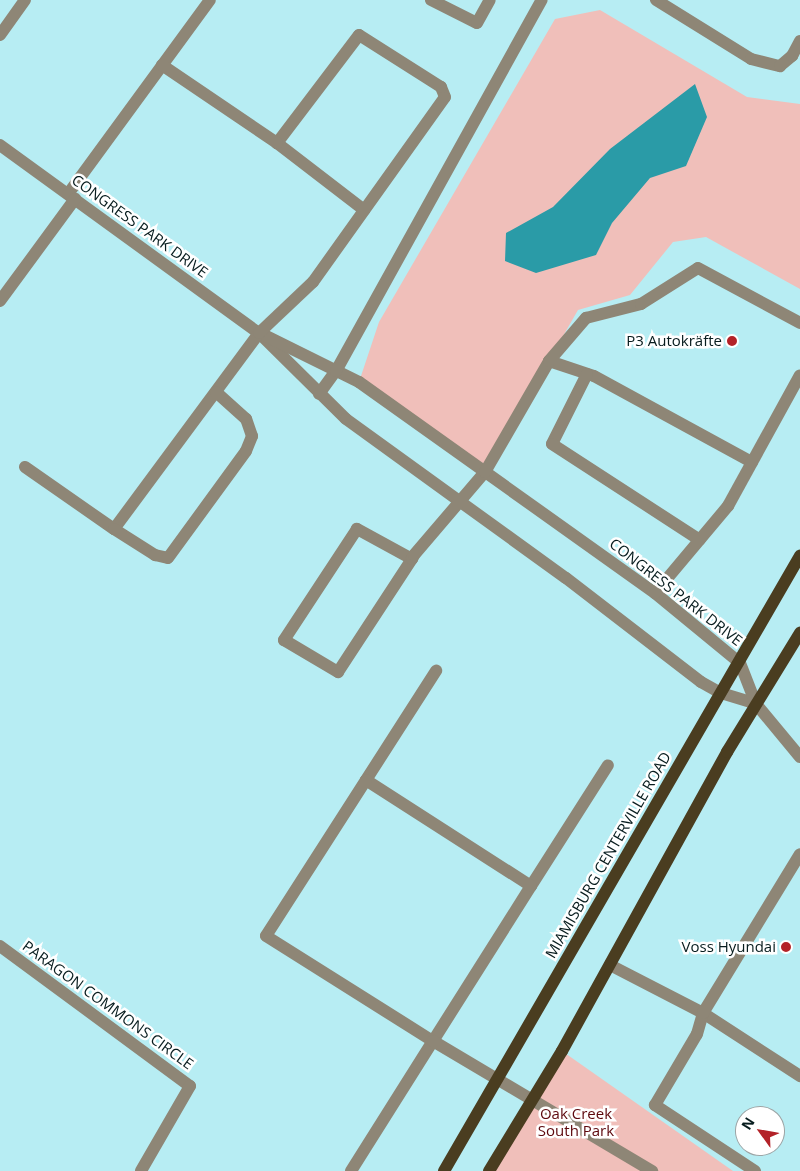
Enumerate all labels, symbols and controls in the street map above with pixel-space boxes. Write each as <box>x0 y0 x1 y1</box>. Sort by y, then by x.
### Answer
street label: CONGRESS PARK DRIVE <box>68 171 212 281</box>
place label: P3 Autokräfte <box>626 332 722 350</box>
marker: P3 Autokräfte <box>726 335 738 347</box>
street label: CONGRESS PARK DRIVE <box>606 535 746 649</box>
street label: MIAMISBURG CENTERVILLE ROAD <box>541 749 675 961</box>
street label: PARAGON COMMONS CIRCLE <box>19 937 197 1073</box>
place label: Voss Hyundai <box>682 938 776 956</box>
marker: Voss Hyundai <box>780 941 792 953</box>
park label: Oak Creek South Park <box>538 1104 614 1139</box>
north arrow <box>735 1106 785 1156</box>
text: N <box>737 1113 759 1133</box>

